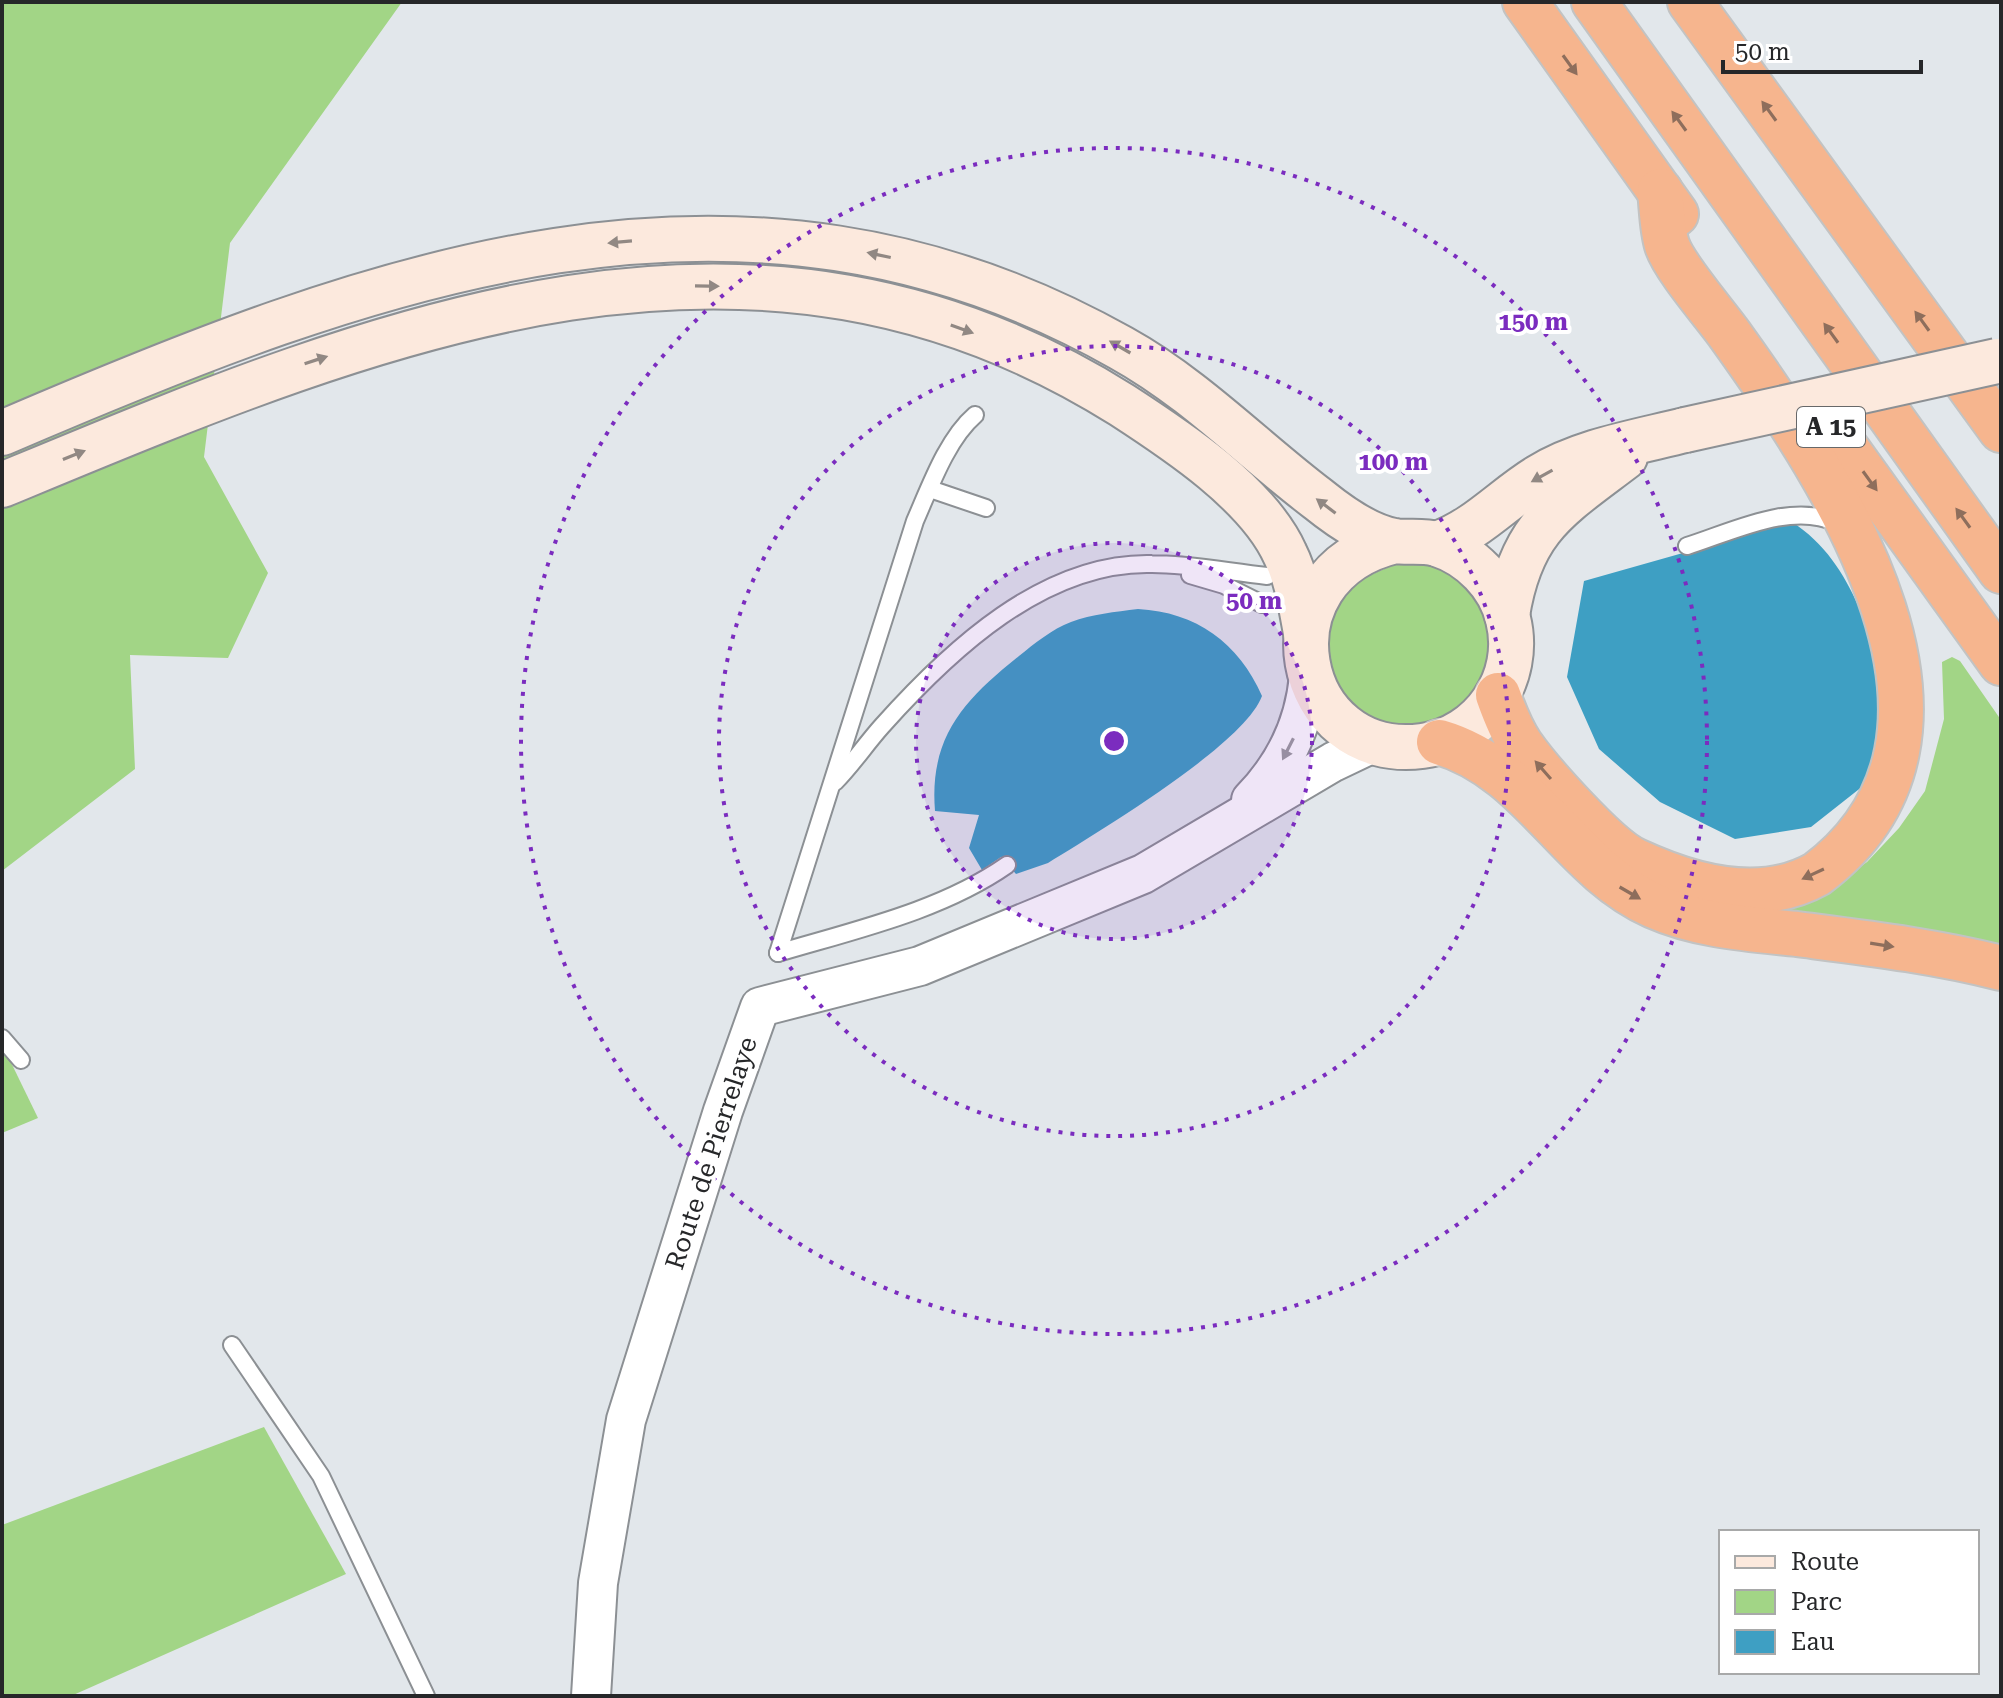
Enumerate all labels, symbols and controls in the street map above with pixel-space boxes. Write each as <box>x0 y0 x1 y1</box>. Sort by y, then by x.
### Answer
scale bar <box>1723 24 1921 74</box>
text: 50 m <box>1735 38 1790 66</box>
one-way arrow <box>1562 55 1577 76</box>
one-way arrow <box>1762 101 1778 121</box>
one-way arrow <box>1672 111 1687 132</box>
one-way arrow <box>607 236 632 249</box>
one-way arrow <box>866 248 891 261</box>
one-way arrow <box>695 279 720 292</box>
text: 150 m <box>1498 308 1568 336</box>
one-way arrow <box>1915 311 1930 332</box>
one-way arrow <box>1823 322 1839 343</box>
one-way arrow <box>950 323 974 335</box>
one-way arrow <box>1109 341 1132 354</box>
one-way arrow <box>304 353 328 366</box>
road number: A 15 <box>1797 407 1865 447</box>
one-way arrow <box>62 448 86 461</box>
text: 100 m <box>1358 448 1428 476</box>
one-way arrow <box>1531 469 1554 483</box>
one-way arrow <box>1862 470 1878 492</box>
one-way arrow <box>1316 498 1336 514</box>
one-way arrow <box>1955 507 1971 529</box>
text: 50 m <box>1226 587 1282 615</box>
centre of rings <box>1100 727 1128 755</box>
one-way arrow <box>1281 738 1295 761</box>
one-way arrow <box>1535 760 1552 780</box>
one-way arrow <box>1802 867 1825 881</box>
one-way arrow <box>1619 885 1641 899</box>
one-way arrow <box>1870 940 1895 952</box>
street label: Route de Pierrelaye <box>659 1033 763 1273</box>
legend <box>1719 1530 1979 1674</box>
text: Route <box>1791 1548 1859 1576</box>
text: Parc <box>1791 1588 1842 1616</box>
text: Eau <box>1791 1628 1834 1656</box>

